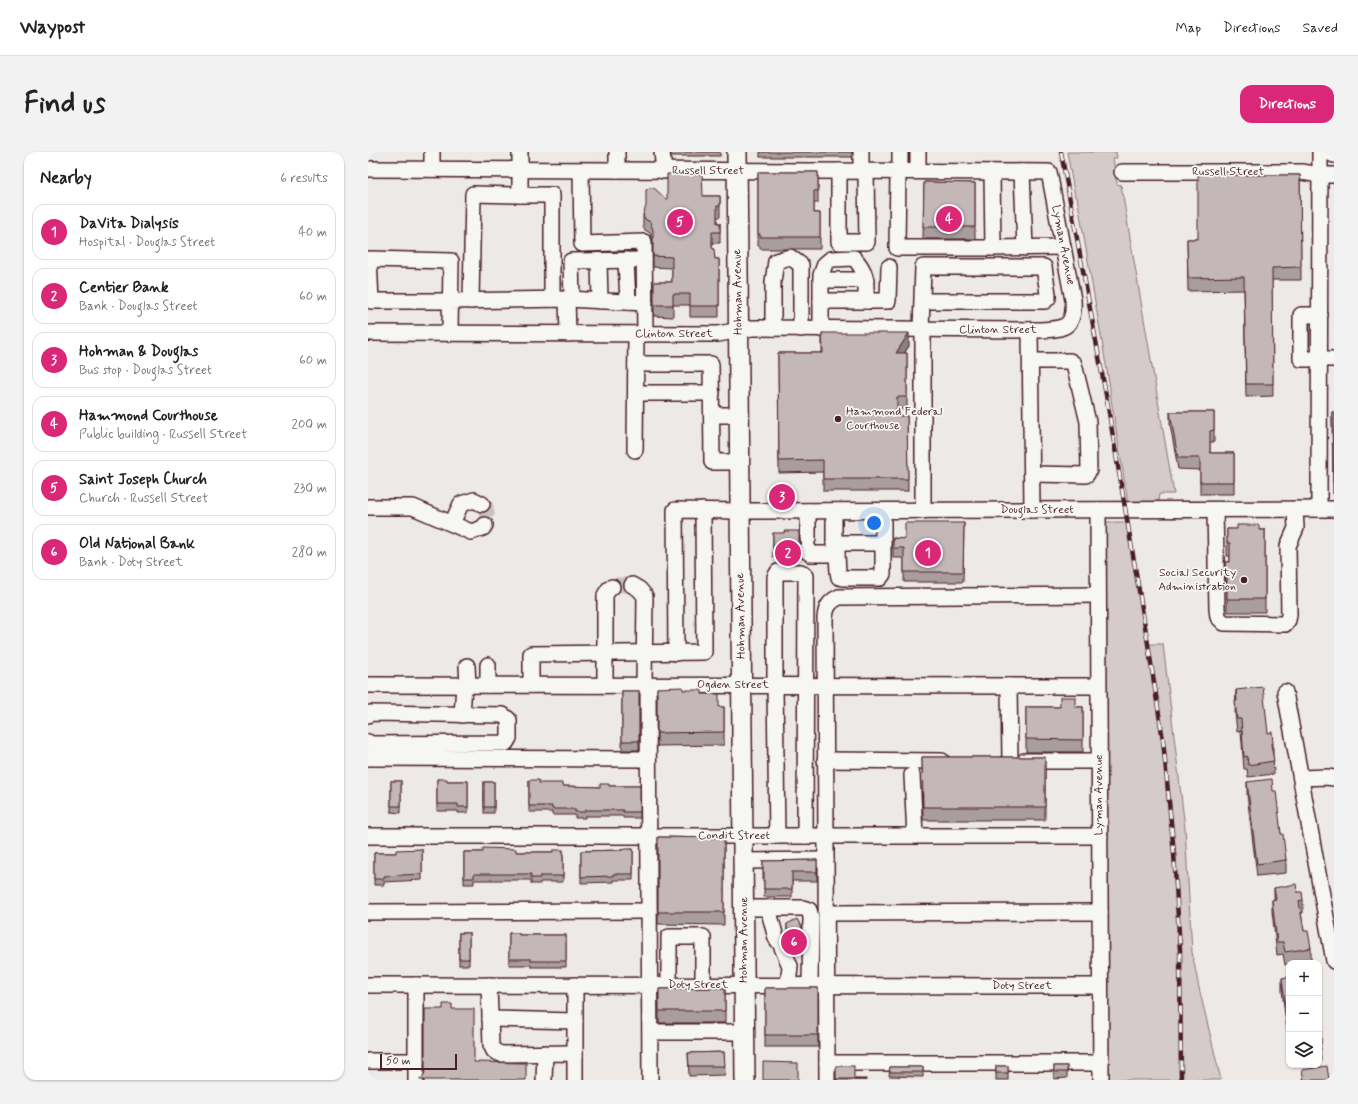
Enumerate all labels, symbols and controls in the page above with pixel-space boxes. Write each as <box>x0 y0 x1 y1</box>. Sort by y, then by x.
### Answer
text: Waypost <box>20 15 85 40</box>
text: Map <box>1175 19 1201 37</box>
text: Directions <box>1223 19 1281 37</box>
text: Saved <box>1303 19 1338 37</box>
button: Directions <box>1240 85 1334 123</box>
text: Find us <box>24 86 105 123</box>
street label: Russell Street <box>672 163 744 179</box>
street label: Russell Street <box>1192 164 1264 180</box>
text: Nearby <box>40 167 92 189</box>
text: 6 results <box>280 170 328 187</box>
pin: 4 <box>936 204 962 234</box>
street label: Lyman Avenue <box>1047 204 1079 286</box>
pin: 5 <box>667 207 693 237</box>
text: DaVita Dialysis <box>79 214 179 234</box>
text: 1 <box>51 224 57 241</box>
text: 40 m <box>298 224 327 241</box>
text: Hospital · Douglas Street <box>79 234 215 251</box>
street label: Hohman Avenue <box>729 248 747 335</box>
text: Centier Bank <box>79 278 169 298</box>
text: 2 <box>51 288 57 305</box>
text: 60 m <box>299 288 327 305</box>
text: Bank · Douglas Street <box>79 298 197 315</box>
street label: Clinton Street <box>959 322 1037 338</box>
street label: Clinton Street <box>635 326 713 342</box>
text: Hohman & Douglas <box>79 342 198 362</box>
text: 3 <box>51 352 57 369</box>
text: 60 m <box>299 352 327 369</box>
text: Bus stop · Douglas Street <box>79 362 212 379</box>
place label: Hammond Federal Courthouse <box>846 404 942 434</box>
text: Hammond Courthouse <box>79 406 218 426</box>
marker: Hammond Federal Courthouse <box>833 414 843 424</box>
text: 4 <box>50 416 58 433</box>
text: 200 m <box>292 416 327 433</box>
text: Public building · Russell Street <box>79 426 247 443</box>
text: Saint Joseph Church <box>79 470 207 490</box>
text: 5 <box>50 480 58 497</box>
text: 230 m <box>293 480 327 497</box>
pin: 3 <box>769 482 795 512</box>
text: Church · Russell Street <box>79 490 208 507</box>
street label: Douglas Street <box>1000 502 1074 519</box>
your location <box>864 513 884 533</box>
text: Old National Bank <box>79 534 195 554</box>
pin: 2 <box>775 538 801 568</box>
pin: 1 <box>915 538 941 568</box>
text: 6 <box>51 544 57 561</box>
text: 280 m <box>292 544 327 561</box>
text: Bank · Doty Street <box>79 554 183 571</box>
place label: Social Security Administration <box>1158 565 1236 595</box>
street label: Hohman Avenue <box>732 572 750 659</box>
marker: Social Security Administration <box>1239 575 1249 585</box>
street label: Ogden Street <box>697 677 769 693</box>
street label: Lyman Avenue <box>1091 754 1107 836</box>
street label: Condit Street <box>698 828 771 844</box>
street label: Hohman Avenue <box>736 897 752 983</box>
pin: 6 <box>781 927 807 957</box>
map controls <box>1286 960 1322 1068</box>
button: + <box>1286 960 1322 996</box>
street label: Doty Street <box>668 977 728 993</box>
street label: Doty Street <box>992 978 1052 994</box>
button: − <box>1286 996 1322 1032</box>
button: layers <box>1286 1032 1322 1068</box>
scale bar <box>380 1052 457 1071</box>
text: 50 m <box>386 1054 411 1068</box>

